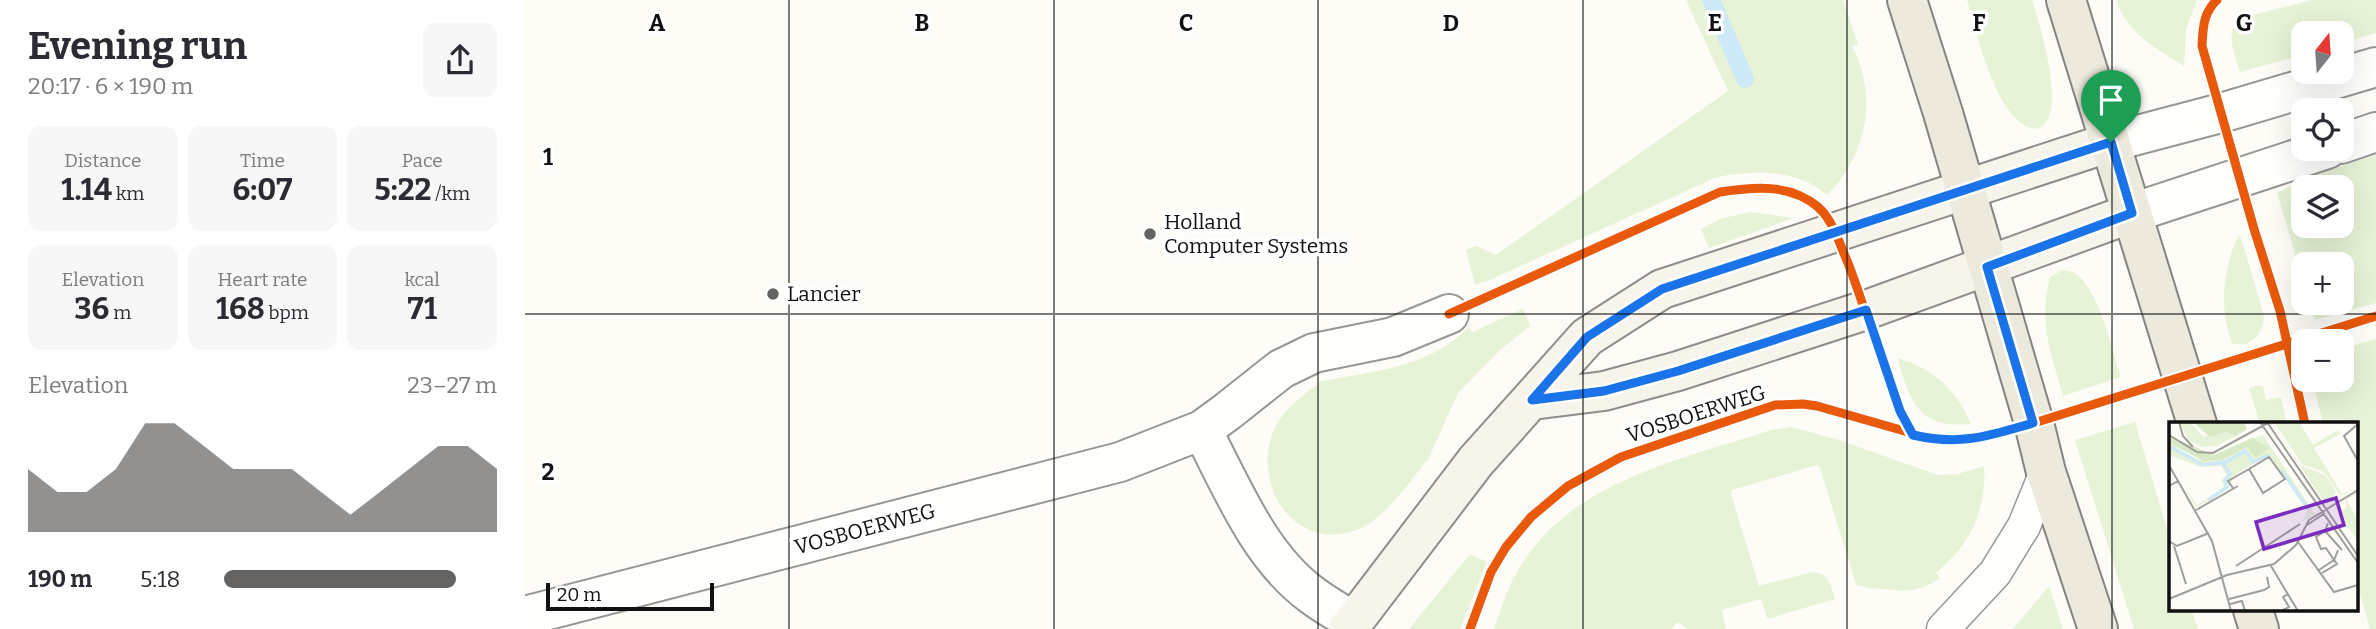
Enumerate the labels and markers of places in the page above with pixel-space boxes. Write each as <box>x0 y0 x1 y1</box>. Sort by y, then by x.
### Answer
pin <box>2081 70 2141 142</box>
place label: Holland Computer Systems <box>1164 209 1348 259</box>
marker: Holland Computer Systems <box>1142 226 1158 242</box>
place label: Lancier <box>787 281 861 307</box>
marker: Lancier <box>765 286 781 302</box>

